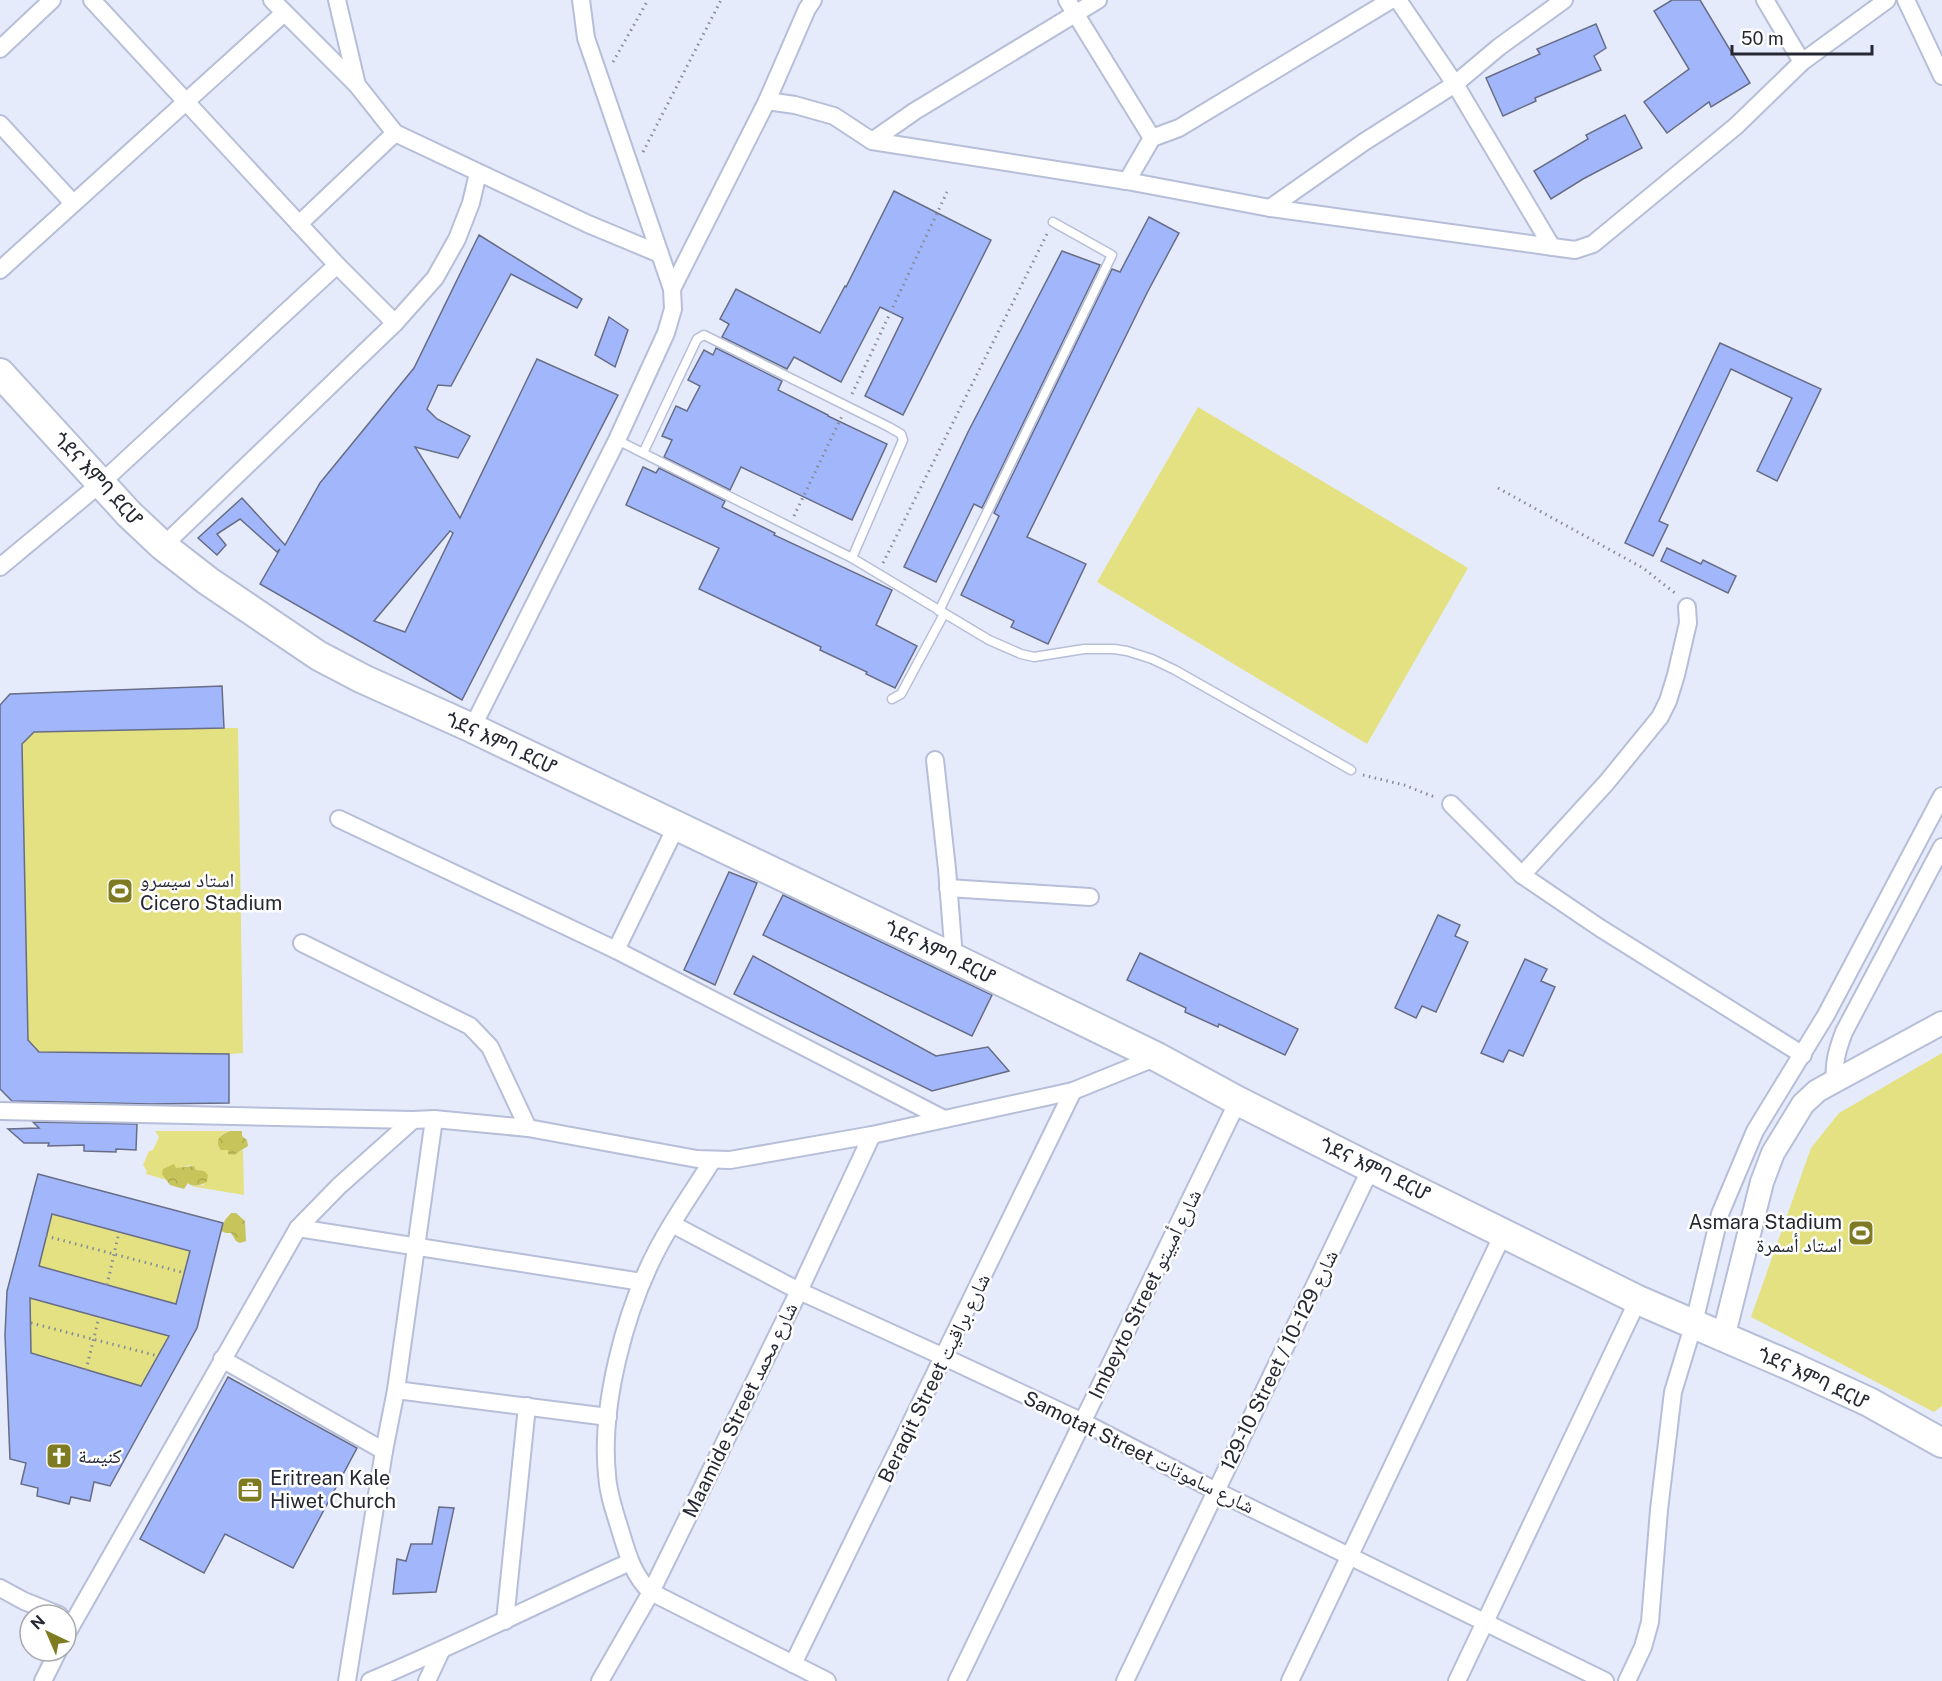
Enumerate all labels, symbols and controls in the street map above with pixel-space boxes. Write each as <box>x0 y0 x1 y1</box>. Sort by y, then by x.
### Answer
scale bar <box>1732 18 1872 56</box>
text: 50 m <box>1741 28 1784 49</box>
street label: ጎደና እምባ ደርሆ <box>48 427 148 531</box>
street label: ጎደና እምባ ደርሆ <box>442 707 561 779</box>
place label: استاد سيسرو Cicero Stadium <box>140 868 282 915</box>
sports icon: استاد سيسرو Cicero Stadium <box>105 876 135 906</box>
street label: ጎደና እምባ ደርሆ <box>881 915 1000 989</box>
street label: ጎደና እምባ ደርሆ <box>1316 1132 1435 1206</box>
street label: Imbeyto Street شارع أمبيتو <box>1084 1185 1207 1403</box>
place label: Asmara Stadium استاد أسمرة <box>1688 1210 1842 1257</box>
sports icon: Asmara Stadium استاد أسمرة <box>1846 1218 1876 1248</box>
street label: 129-10 Street / شارع 129-10 <box>1215 1246 1344 1475</box>
street label: Beraqit Street شارع براقيت <box>873 1270 996 1487</box>
street label: Maamide Street شارع محمد <box>677 1299 803 1522</box>
street label: ጎደና እምባ ደርሆ <box>1754 1342 1873 1414</box>
street label: Samotat Street شارع ساموتات <box>1019 1386 1258 1519</box>
church icon: كنيسة <box>44 1441 74 1471</box>
place label: كنيسة <box>78 1444 122 1468</box>
place label: Eritrean Kale Hiwet Church <box>270 1466 396 1513</box>
office icon: Eritrean Kale Hiwet Church <box>235 1475 265 1505</box>
north arrow <box>18 1603 78 1663</box>
text: N <box>27 1611 49 1634</box>

